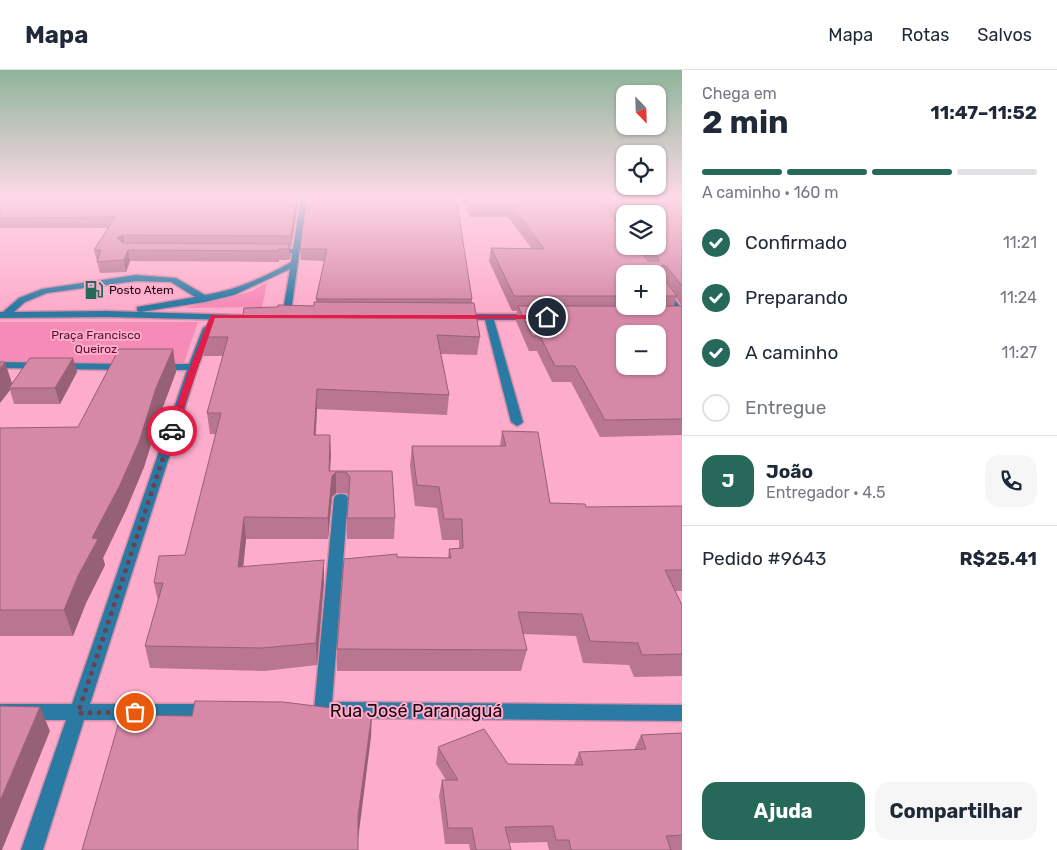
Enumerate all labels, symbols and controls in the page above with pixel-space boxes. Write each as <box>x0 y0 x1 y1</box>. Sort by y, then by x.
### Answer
text: Mapa <box>25 21 88 49</box>
text: Mapa <box>828 24 873 46</box>
text: Rotas <box>901 24 949 46</box>
text: Salvos <box>977 24 1032 46</box>
text: Chega em <box>702 84 777 103</box>
north arrow <box>616 85 666 135</box>
map controls <box>616 85 666 375</box>
text: 11:47–11:52 <box>930 101 1037 124</box>
text: 2 min <box>702 103 789 141</box>
button: locate <box>616 145 666 195</box>
text: A caminho · 160 m <box>702 183 839 202</box>
button: layers <box>616 205 666 255</box>
icon: check <box>702 229 730 257</box>
text: Confirmado <box>745 231 847 254</box>
text: 11:21 <box>1003 233 1037 252</box>
button: + <box>616 265 666 315</box>
fuel station icon: Posto Atem <box>83 279 105 301</box>
place label: Posto Atem <box>109 283 174 297</box>
icon: check <box>702 284 730 312</box>
text: Preparando <box>745 286 848 309</box>
text: 11:24 <box>1000 288 1037 307</box>
pin <box>526 296 568 338</box>
icon: home <box>533 303 561 331</box>
button: − <box>616 325 666 375</box>
park label: Praça Francisco Queiroz <box>51 328 141 356</box>
icon: check <box>702 339 730 367</box>
text: A caminho <box>745 341 838 364</box>
text: 11:27 <box>1002 343 1037 362</box>
text: Entregue <box>745 396 826 419</box>
courier <box>147 406 197 456</box>
icon: car <box>158 417 186 445</box>
button: phone <box>985 455 1037 507</box>
text: João <box>766 460 813 483</box>
text: J <box>722 469 734 492</box>
text: Entregador · 4.5 <box>766 483 886 502</box>
text: Pedido #9643 <box>702 547 826 570</box>
text: R$25.41 <box>959 547 1037 570</box>
pin <box>114 691 156 733</box>
icon: bag <box>121 698 149 726</box>
street label: Rua José Paranaguá <box>330 700 502 722</box>
button: Ajuda <box>702 782 865 840</box>
button: Compartilhar <box>875 782 1037 840</box>

